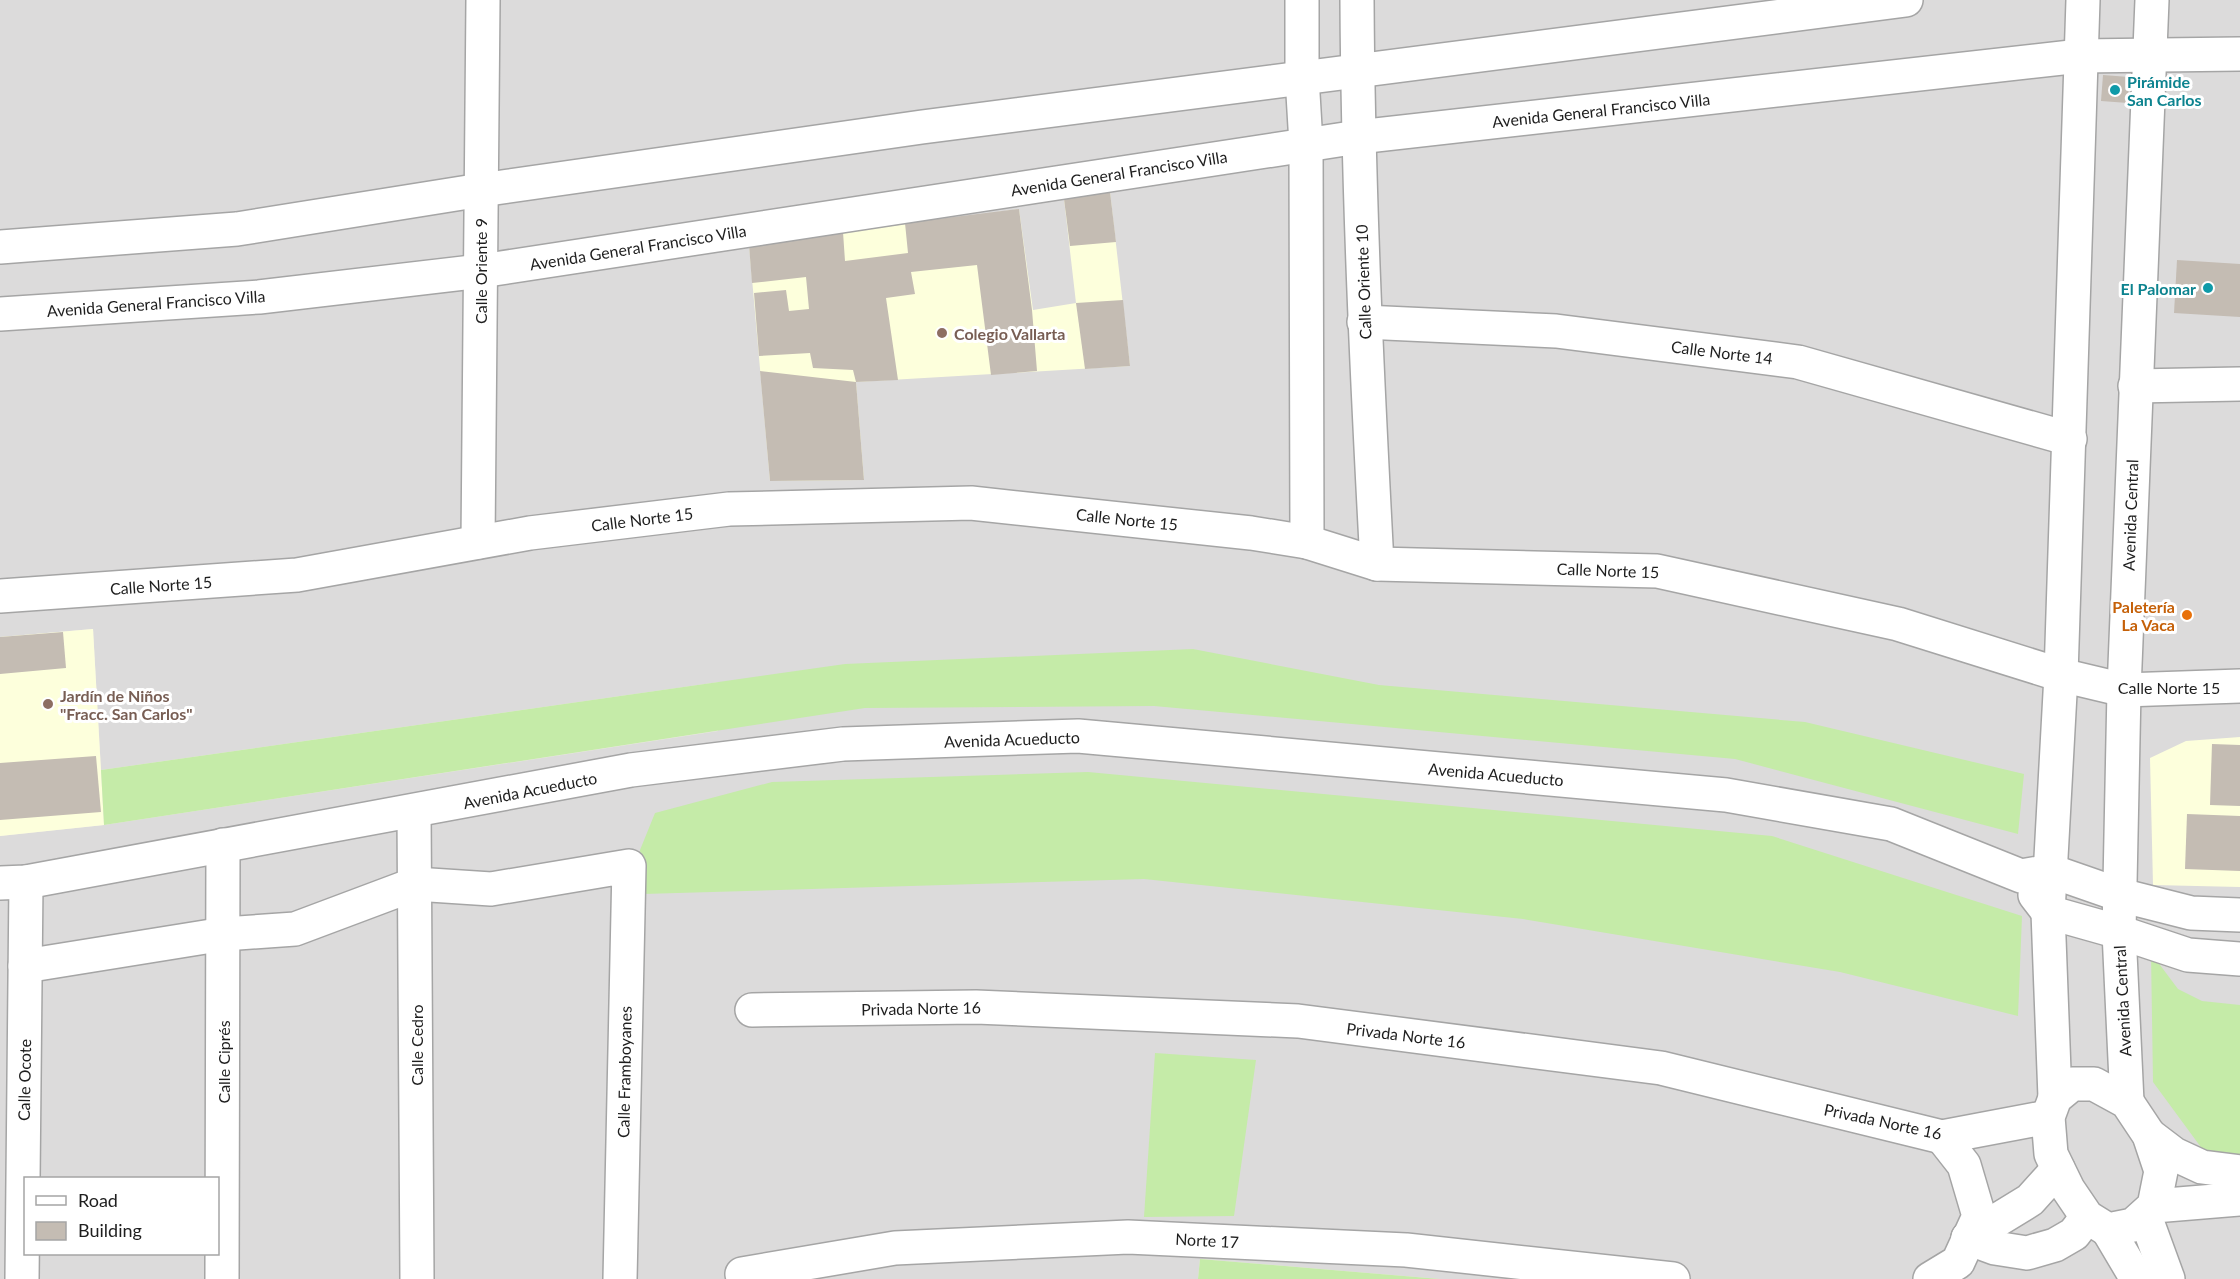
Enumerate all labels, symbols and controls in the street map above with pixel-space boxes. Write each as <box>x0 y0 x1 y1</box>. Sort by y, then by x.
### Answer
place label: Pirámide San Carlos <box>2127 72 2202 109</box>
marker: Pirámide San Carlos <box>2108 83 2122 97</box>
street label: Avenida General Francisco Villa <box>1491 89 1711 131</box>
street label: Avenida General Francisco Villa <box>1009 146 1229 200</box>
street label: Calle Oriente 9 <box>471 218 490 324</box>
street label: Avenida General Francisco Villa <box>528 220 748 274</box>
street label: Calle Oriente 10 <box>1351 224 1375 340</box>
place label: El Palomar <box>2121 279 2196 298</box>
marker: El Palomar <box>2201 281 2215 295</box>
street label: Avenida General Francisco Villa <box>46 286 266 320</box>
place label: Colegio Vallarta <box>954 324 1065 343</box>
marker: Colegio Vallarta <box>935 326 949 340</box>
street label: Calle Norte 14 <box>1670 336 1774 368</box>
street label: Avenida Central <box>2119 459 2141 571</box>
street label: Calle Norte 15 <box>590 503 694 535</box>
street label: Calle Norte 15 <box>1075 504 1179 534</box>
street label: Calle Norte 15 <box>1556 559 1660 581</box>
street label: Calle Norte 15 <box>109 572 213 598</box>
place label: Paletería La Vaca <box>2112 597 2175 634</box>
marker: Paletería La Vaca <box>2180 608 2194 622</box>
street label: Calle Norte 15 <box>2118 678 2220 697</box>
place label: Jardín de Niños "Fracc. San Carlos" <box>60 686 193 723</box>
marker: Jardín de Niños "Fracc. San Carlos" <box>41 697 55 711</box>
street label: Avenida Acueducto <box>944 727 1080 751</box>
street label: Avenida Acueducto <box>1428 759 1564 789</box>
street label: Avenida Acueducto <box>462 768 598 812</box>
street label: Avenida Central <box>2110 945 2134 1057</box>
street label: Privada Norte 16 <box>861 997 981 1019</box>
street label: Calle Cedro <box>407 1004 426 1086</box>
street label: Calle Framboyanes <box>613 1006 635 1138</box>
street label: Privada Norte 16 <box>1345 1018 1467 1052</box>
street label: Calle Ciprés <box>214 1020 233 1104</box>
street label: Calle Ocote <box>14 1039 34 1121</box>
street label: Privada Norte 16 <box>1822 1099 1944 1143</box>
legend <box>24 1177 219 1255</box>
text: Road <box>78 1189 118 1211</box>
text: Building <box>78 1219 142 1241</box>
street label: Norte 17 <box>1175 1229 1239 1251</box>

